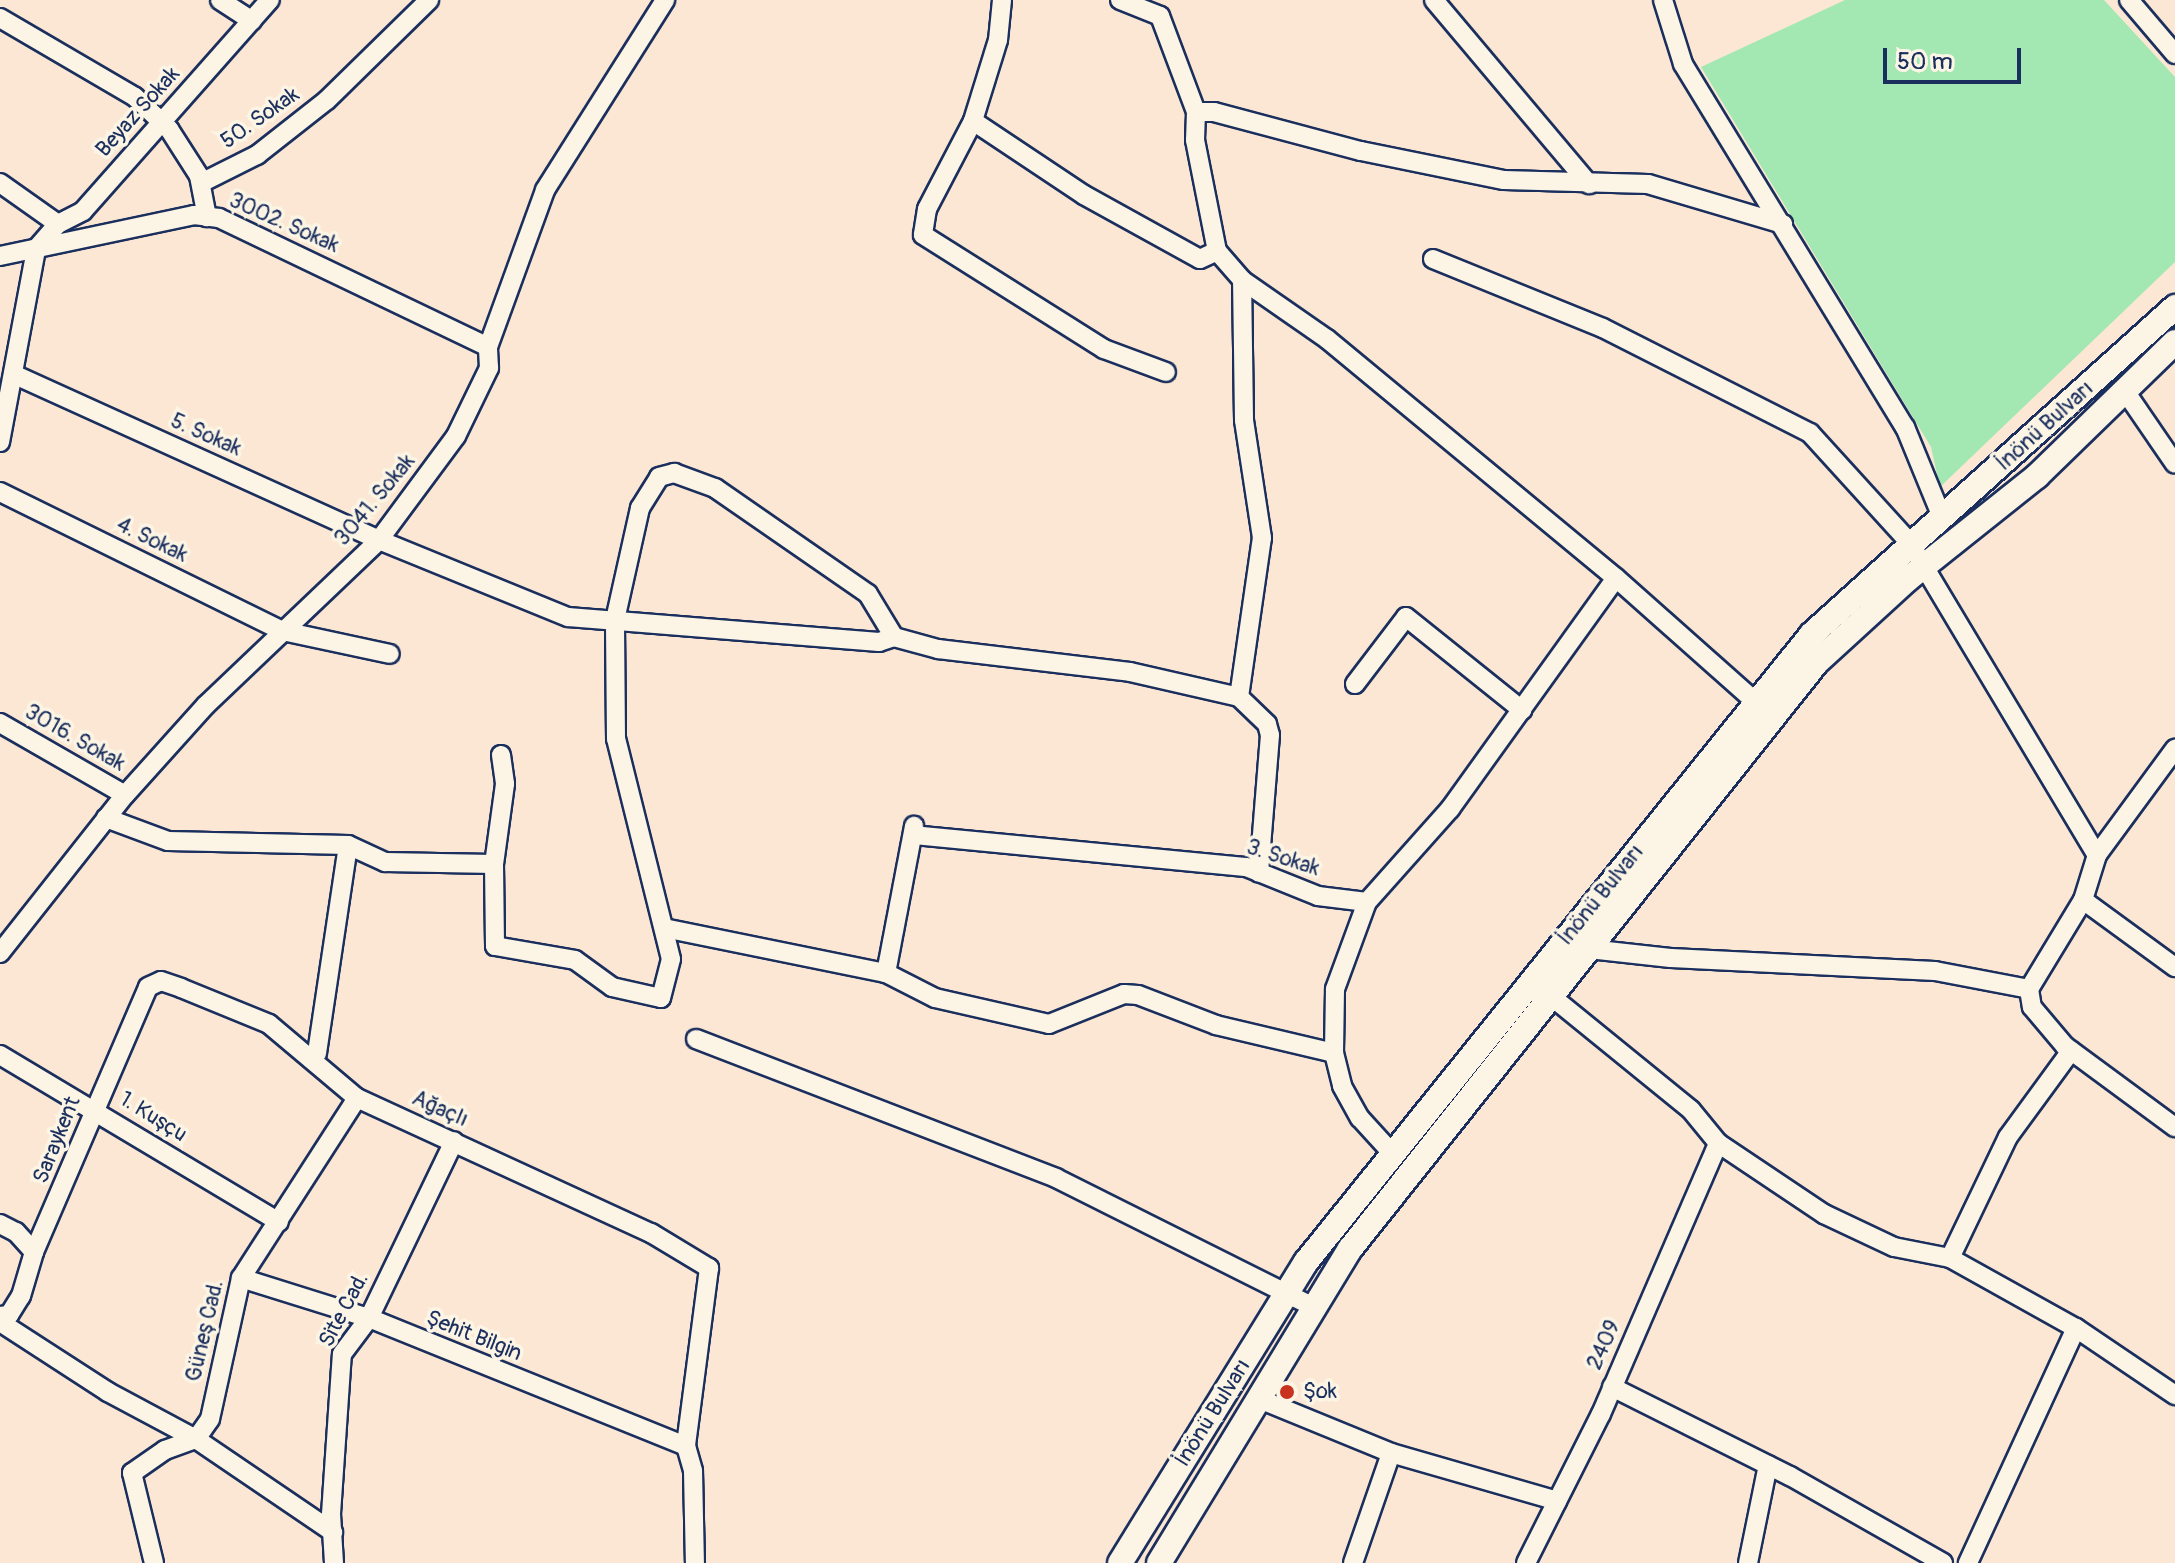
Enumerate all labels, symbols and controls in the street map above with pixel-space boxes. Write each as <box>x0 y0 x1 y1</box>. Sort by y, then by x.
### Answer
scale bar <box>1887 32 2025 82</box>
text: 50 m <box>1897 47 1953 76</box>
street label: Beyaz Sokak <box>91 61 185 163</box>
street label: 50. Sokak <box>216 81 304 155</box>
street label: 3002. Sokak <box>225 187 343 259</box>
street label: İnönü Bulvarı <box>1991 375 2099 477</box>
street label: 5. Sokak <box>166 408 246 462</box>
street label: 3041. Sokak <box>329 449 421 551</box>
street label: 4. Sokak <box>112 512 192 568</box>
street label: 3016. Sokak <box>20 699 130 777</box>
street label: 3. Sokak <box>1243 834 1323 882</box>
street label: İnönü Bulvarı <box>1552 839 1650 951</box>
street label: Ağaçlı <box>408 1085 472 1133</box>
street label: 1. Kuşçu <box>114 1086 192 1148</box>
street label: Saraykent <box>28 1093 86 1187</box>
street label: Site Cad. <box>313 1268 375 1352</box>
street label: Güneş Cad. <box>181 1278 229 1384</box>
street label: Şehit Bilgin <box>422 1305 526 1367</box>
street label: 2409 <box>1581 1316 1627 1374</box>
street label: İnönü Bulvarı <box>1169 1354 1257 1472</box>
place label: Şok <box>1303 1379 1337 1405</box>
marker: Şok <box>1278 1383 1296 1401</box>

